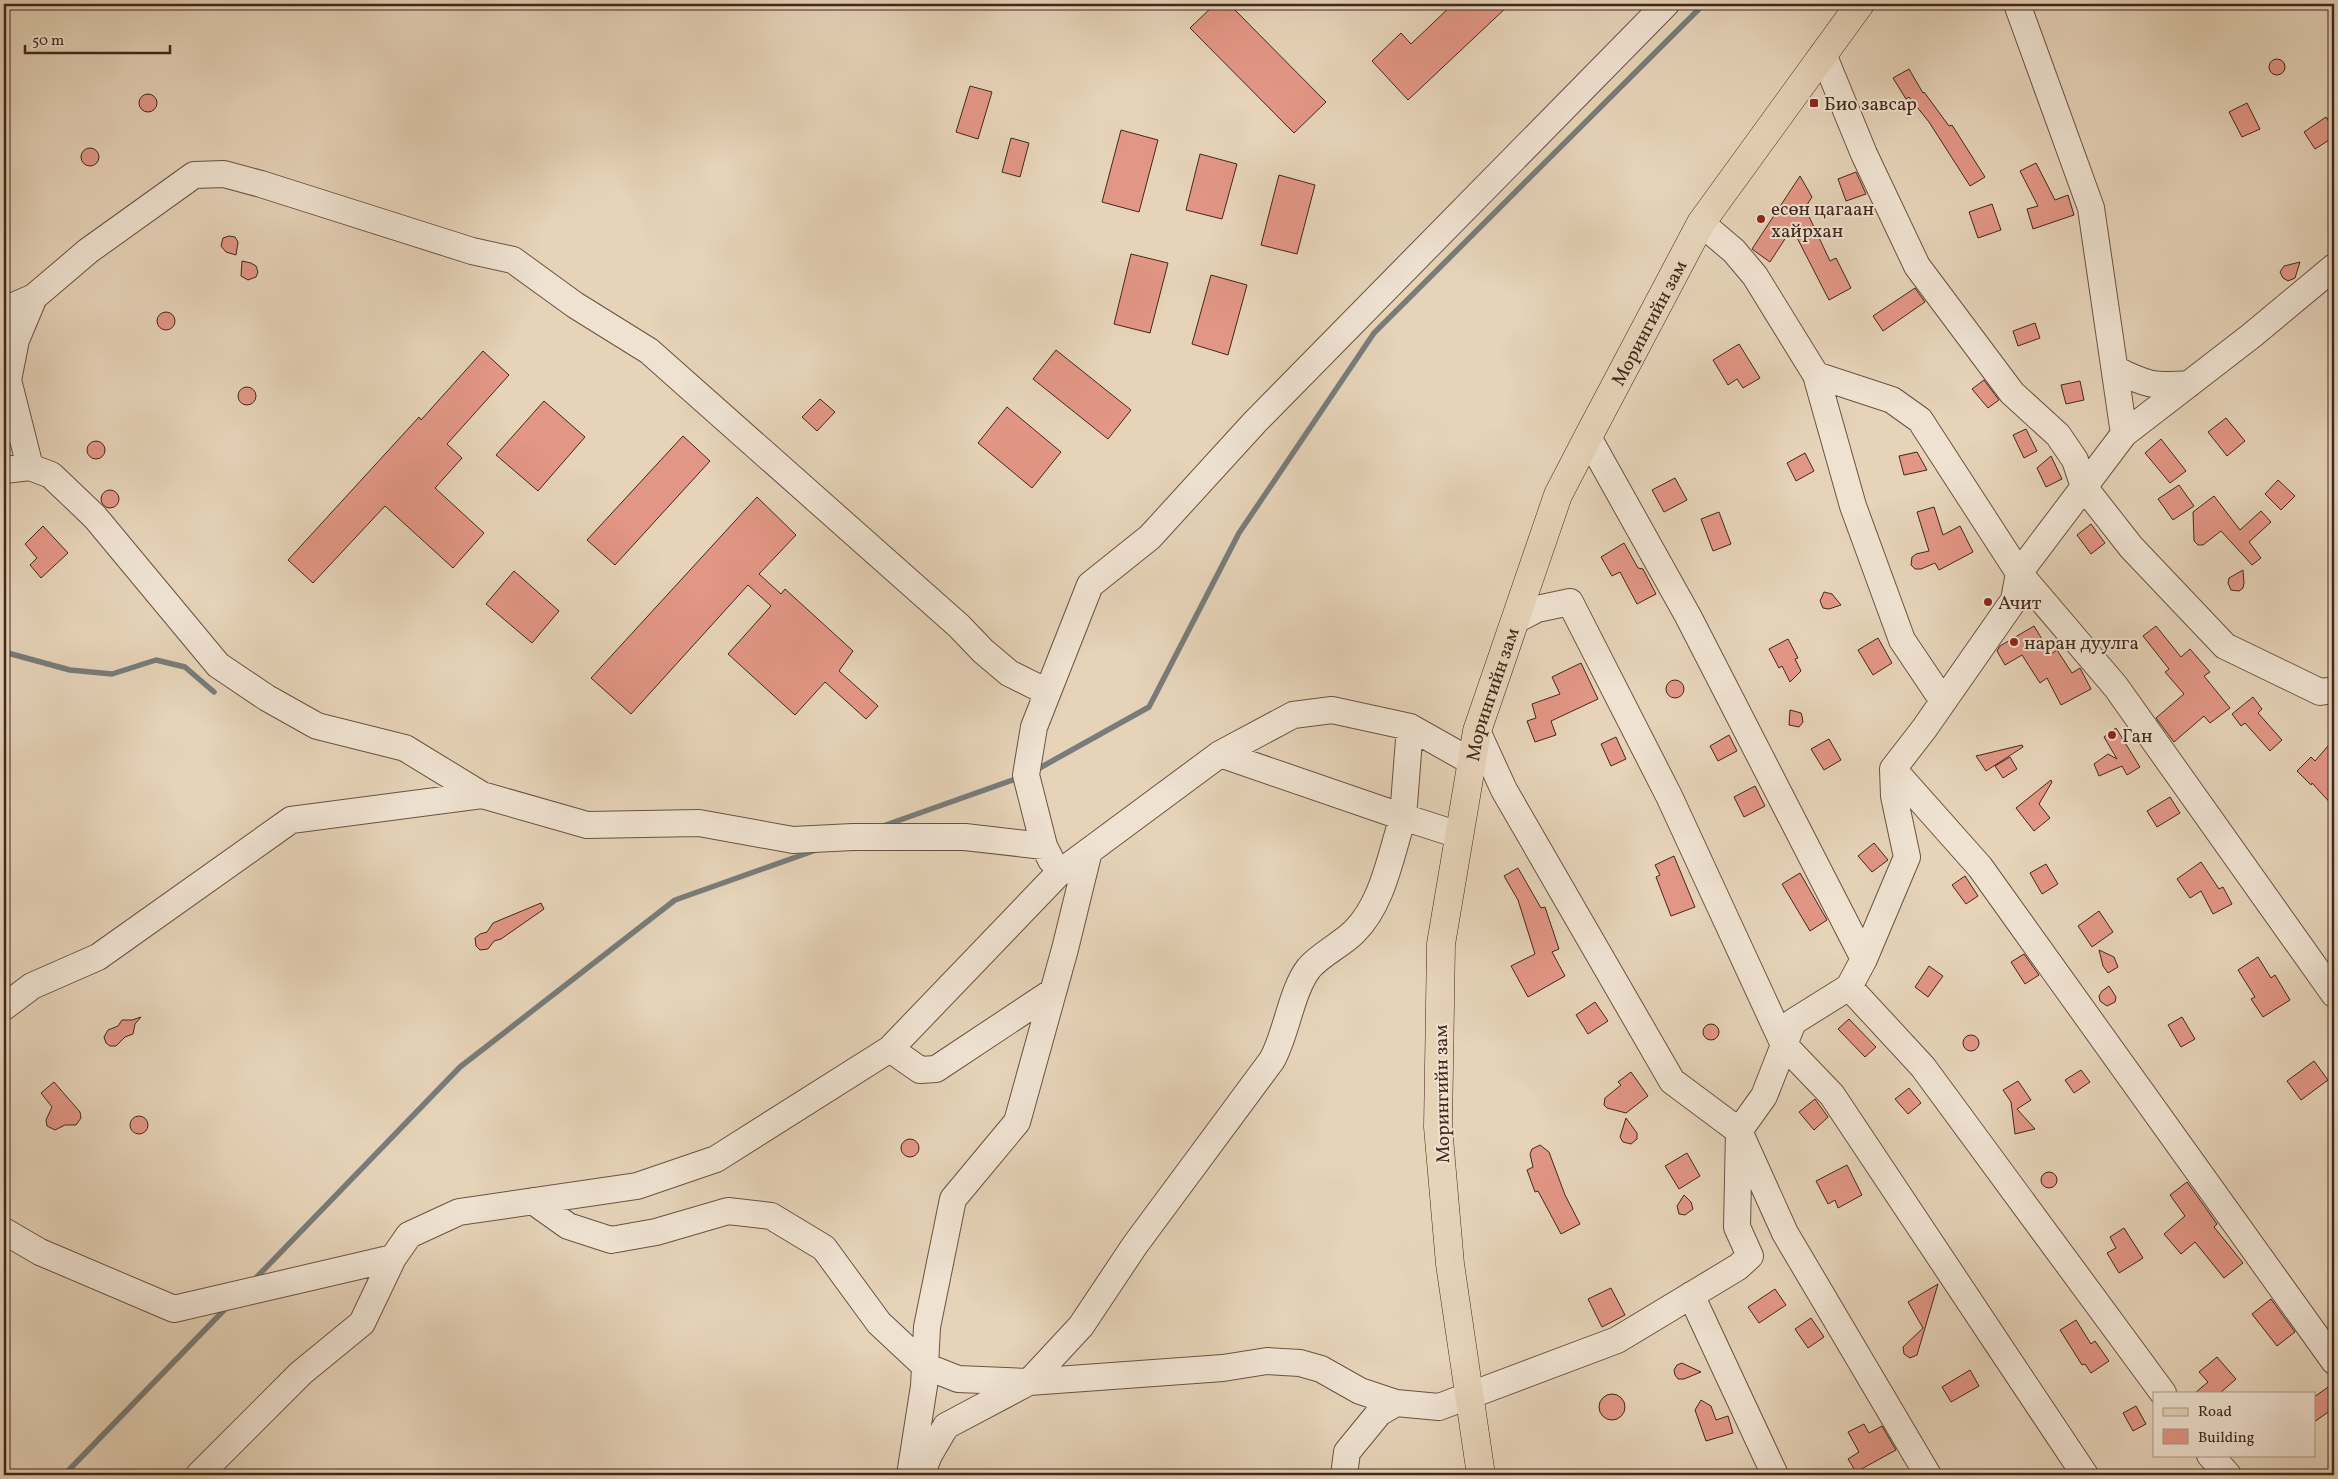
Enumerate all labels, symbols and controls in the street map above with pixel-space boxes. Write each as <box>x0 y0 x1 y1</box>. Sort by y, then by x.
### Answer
scale bar <box>25 22 170 54</box>
text: 50 m <box>32 31 64 52</box>
place label: Био завсар <box>1824 92 1917 118</box>
marker: Био завсар <box>1808 97 1820 109</box>
place label: есөн цагаан хайрхан <box>1771 197 1874 245</box>
marker: есөн цагаан хайрхан <box>1755 213 1767 225</box>
street label: Морингийн зам <box>1606 256 1694 391</box>
place label: Ачит <box>1998 591 2042 617</box>
marker: Ачит <box>1982 596 1994 608</box>
street label: Морингийн зам <box>1461 625 1526 763</box>
place label: наран дуулга <box>2024 631 2139 657</box>
marker: наран дуулга <box>2008 636 2020 648</box>
place label: Ган <box>2122 724 2153 750</box>
marker: Ган <box>2106 729 2118 741</box>
street label: Морингийн зам <box>1429 1024 1457 1164</box>
legend <box>2153 1392 2316 1456</box>
text: Road <box>2198 1402 2232 1423</box>
text: Building <box>2198 1428 2255 1449</box>

